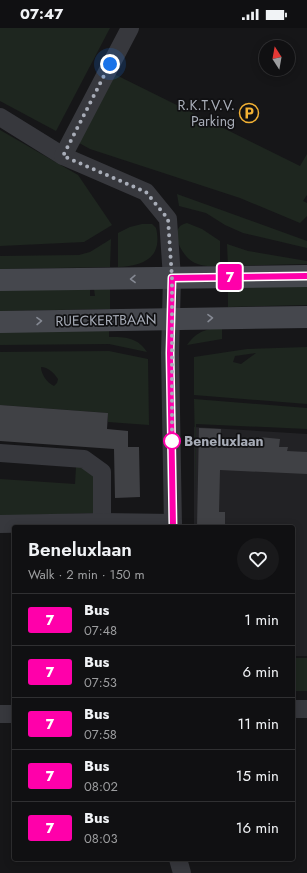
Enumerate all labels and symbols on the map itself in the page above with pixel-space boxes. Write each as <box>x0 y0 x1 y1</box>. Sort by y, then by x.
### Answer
north arrow <box>259 40 295 76</box>
your location <box>100 54 120 74</box>
place label: R.K.T.V.V. Parking <box>177 95 235 131</box>
parking icon: R.K.T.V.V. Parking <box>238 102 260 124</box>
line badge: 7 <box>217 264 243 290</box>
one-way arrow <box>130 275 136 283</box>
street label: RUECKERTBAAN <box>55 309 157 331</box>
one-way arrow <box>207 314 213 323</box>
one-way arrow <box>36 317 42 325</box>
place label: Beneluxlaan <box>184 431 264 451</box>
marker: Beneluxlaan <box>163 432 181 450</box>

